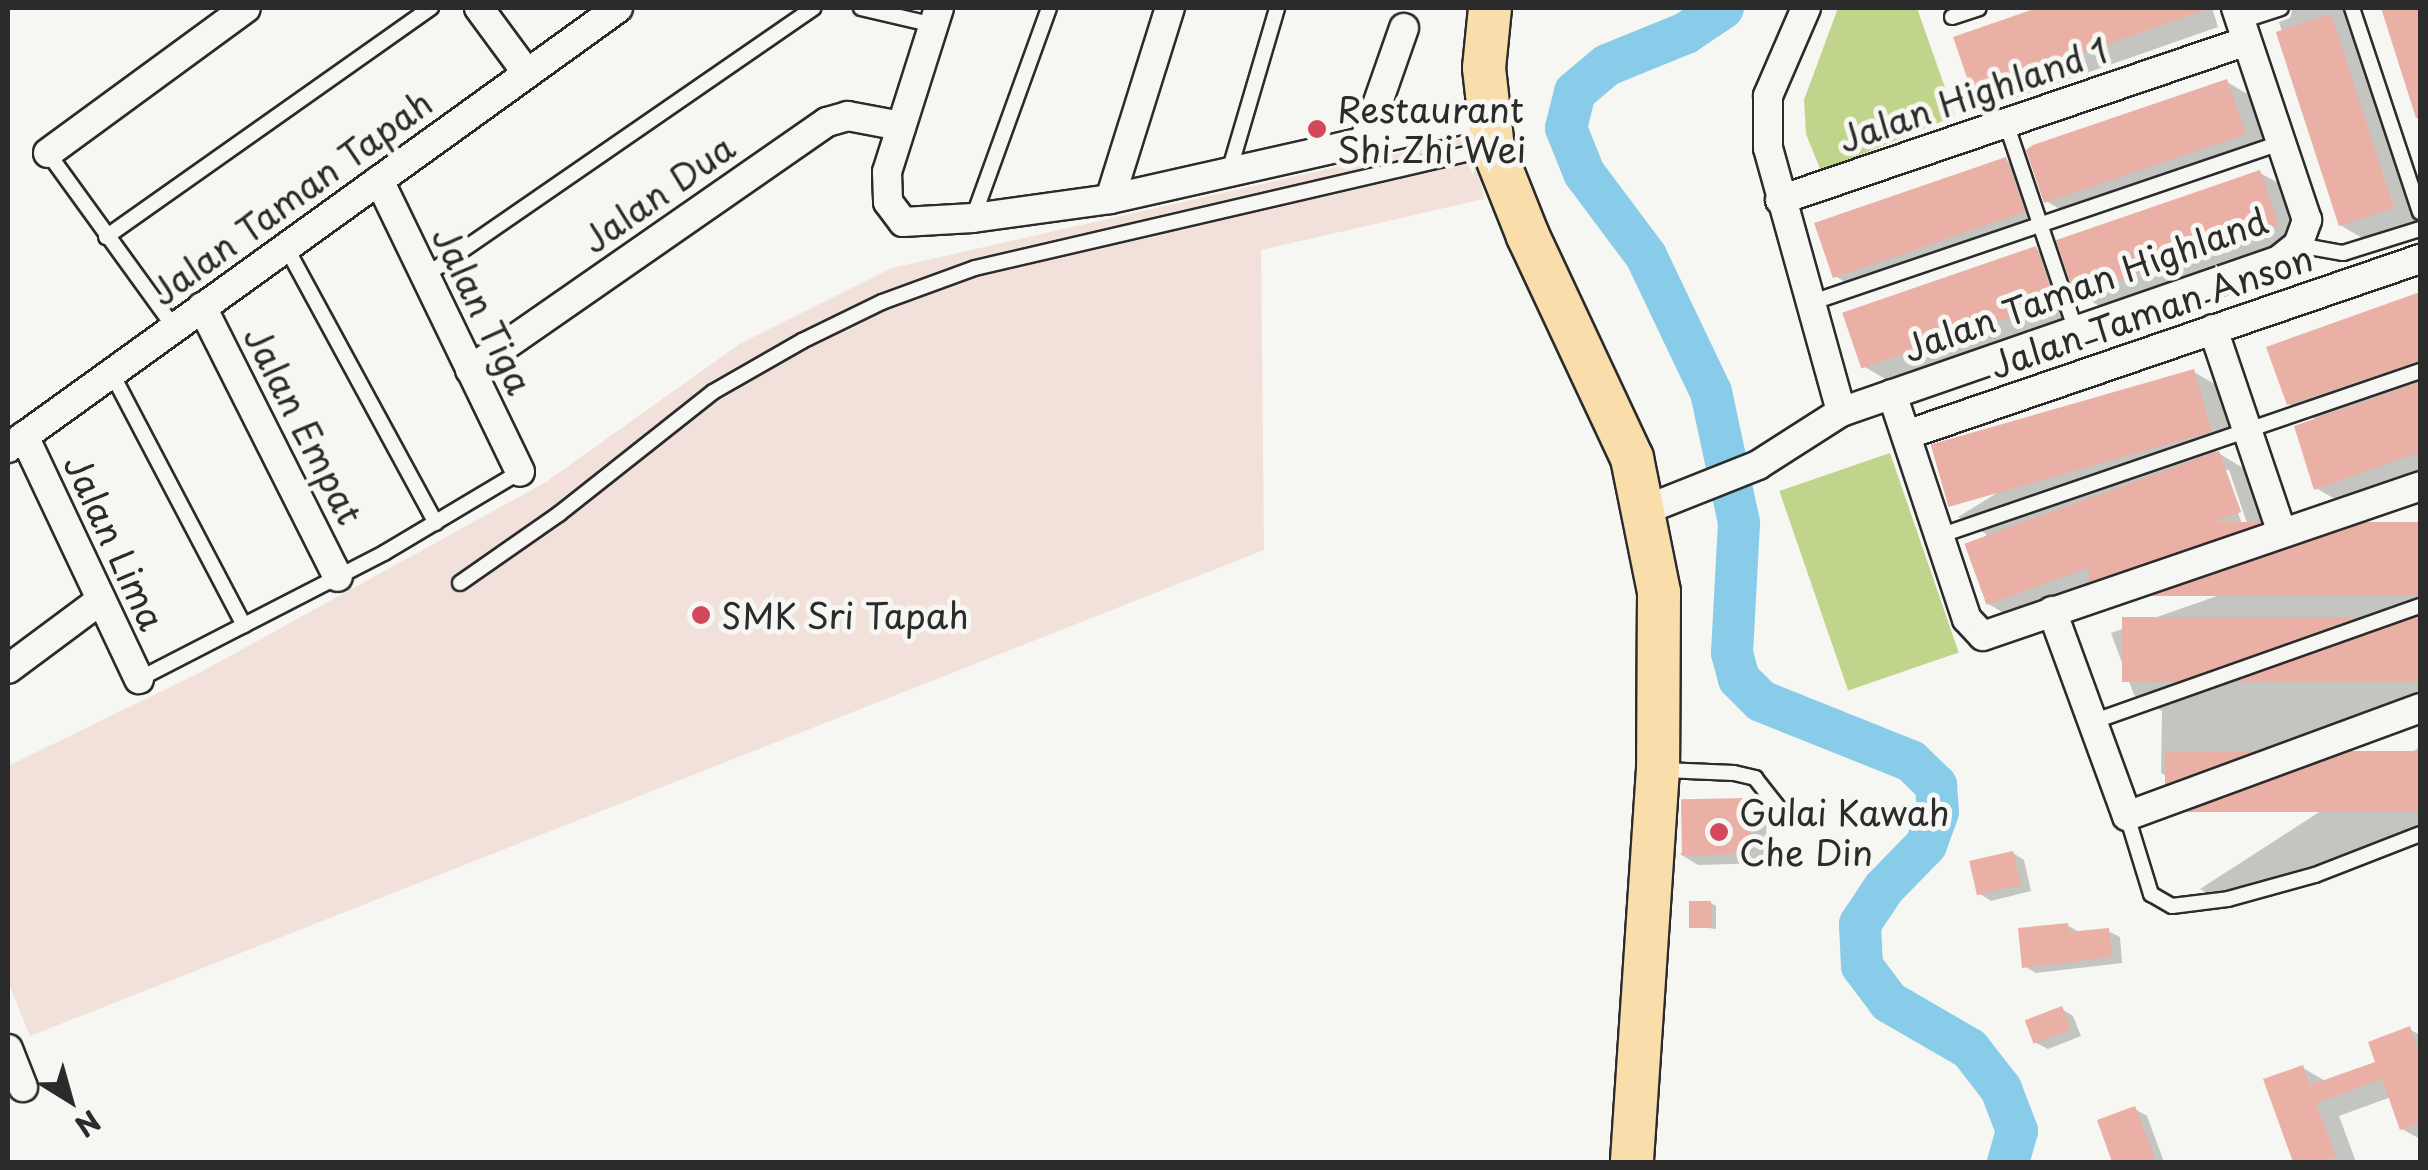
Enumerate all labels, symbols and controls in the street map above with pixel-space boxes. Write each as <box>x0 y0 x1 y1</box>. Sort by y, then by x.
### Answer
street label: Jalan Highland 1 <box>1832 28 2114 160</box>
street label: Jalan Taman Tapah <box>142 81 440 313</box>
place label: Restaurant Shi Zhi Wei <box>1337 88 1527 170</box>
marker: Restaurant Shi Zhi Wei <box>1306 118 1328 140</box>
street label: Jalan Dua <box>574 125 742 261</box>
street label: Jalan Taman Highland <box>1897 198 2273 370</box>
street label: Jalan Tiga <box>424 219 542 401</box>
street label: Jalan Taman Anson <box>1983 236 2319 386</box>
street label: Jalan Empat <box>236 319 372 531</box>
street label: Jalan Lima <box>56 447 174 637</box>
place label: SMK Sri Tapah <box>721 594 973 636</box>
marker: SMK Sri Tapah <box>690 604 712 626</box>
place label: Gulai Kawah Che Din <box>1739 791 1952 873</box>
marker: Gulai Kawah Che Din <box>1708 821 1730 843</box>
north arrow <box>20 1050 120 1150</box>
text: N <box>67 1101 110 1148</box>

